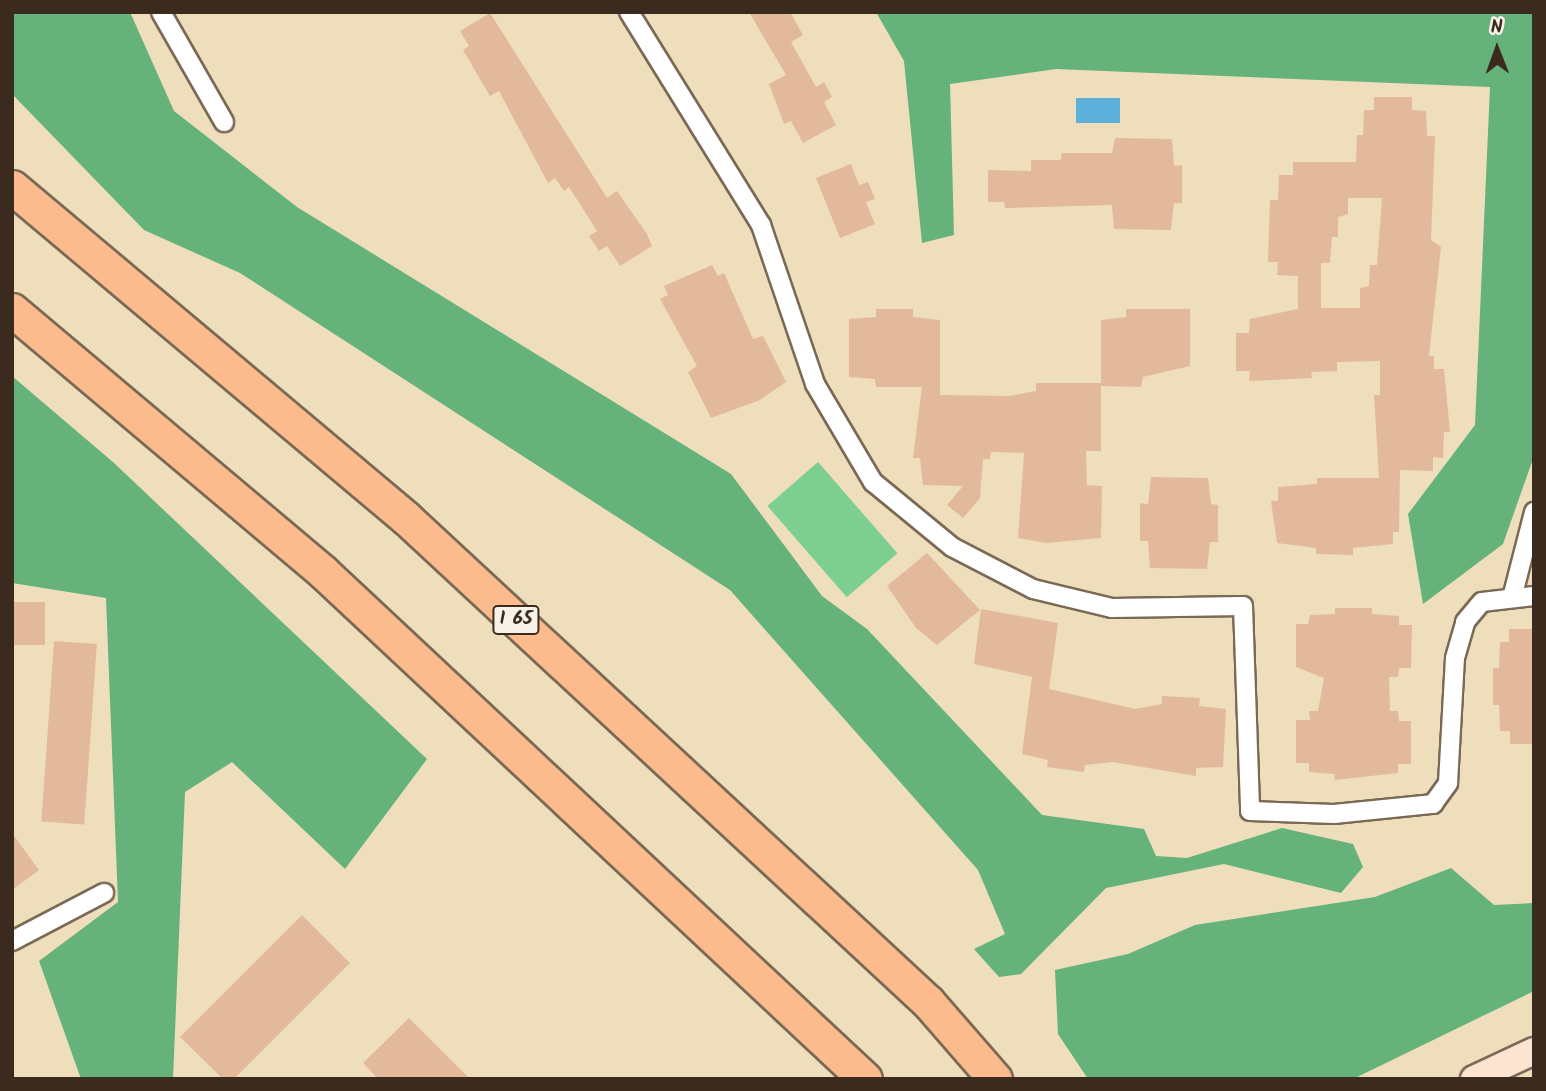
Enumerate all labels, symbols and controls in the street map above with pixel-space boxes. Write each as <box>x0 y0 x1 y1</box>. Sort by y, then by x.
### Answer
text: N <box>1490 13 1503 43</box>
north arrow <box>1462 14 1532 84</box>
road number: I 65 <box>491 604 540 636</box>

